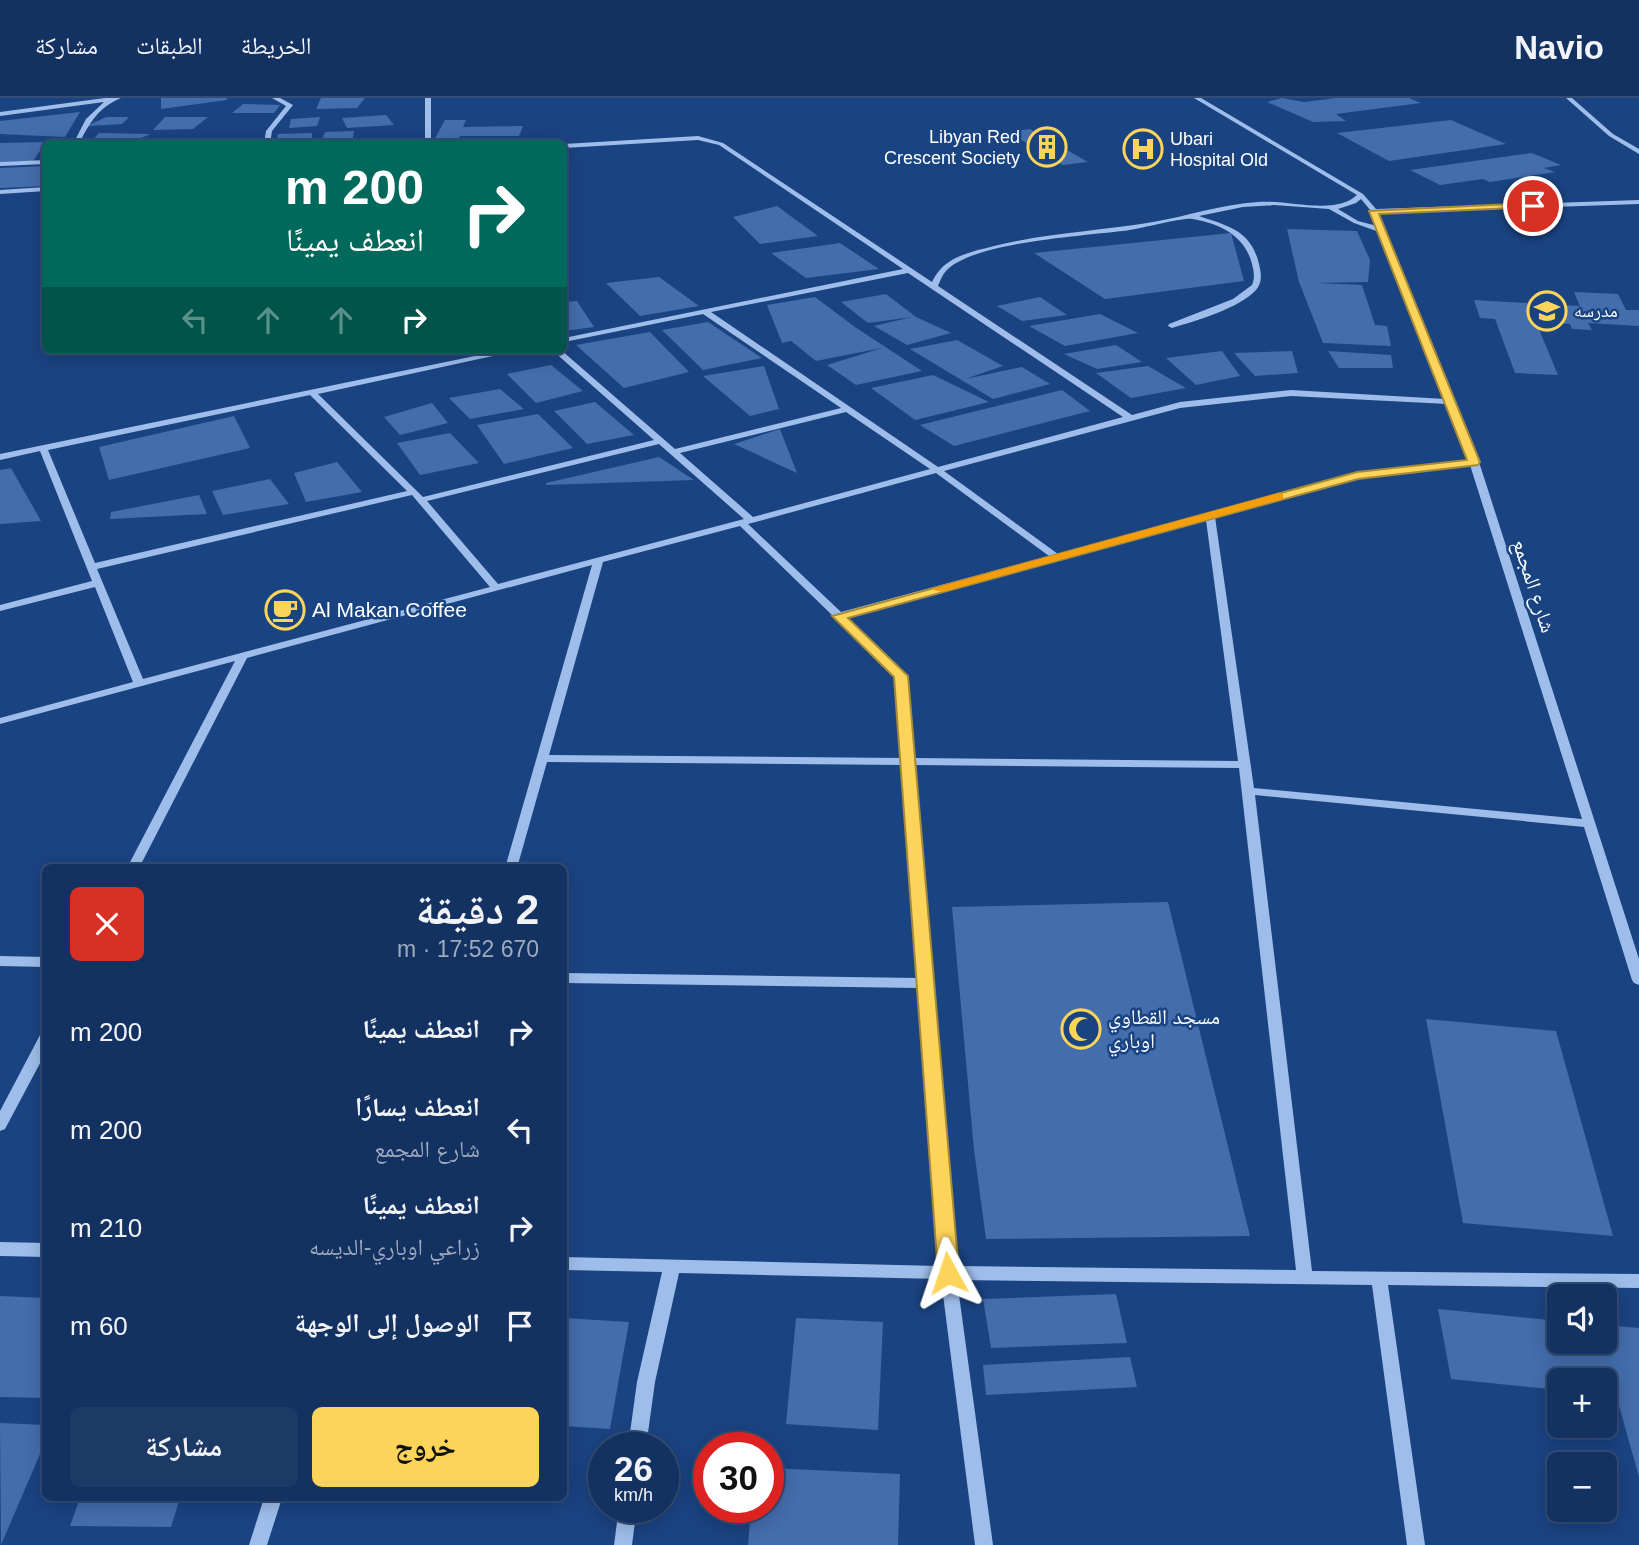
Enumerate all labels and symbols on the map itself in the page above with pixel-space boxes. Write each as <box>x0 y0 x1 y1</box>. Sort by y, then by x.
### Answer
building icon: Libyan Red Crescent Society <box>1026 126 1068 168</box>
place label: Libyan Red Crescent Society <box>884 127 1020 168</box>
hospital icon: Ubari Hospital Old <box>1122 128 1164 170</box>
place label: Ubari Hospital Old <box>1170 129 1268 170</box>
pin <box>1503 176 1563 236</box>
school or university icon: مدرسه <box>1526 290 1568 332</box>
place label: مدرسه <box>1574 301 1618 321</box>
street label: شارع المجمع <box>1507 536 1560 636</box>
cafe icon: Al Makan Coffee <box>264 589 306 631</box>
place label: Al Makan Coffee <box>312 598 467 621</box>
place label: مسجد القطاوي اوباري <box>1108 1005 1220 1057</box>
mosque icon: مسجد القطاوي اوباري <box>1060 1008 1102 1050</box>
position arrow <box>911 1236 985 1310</box>
speed limit sign: 30 <box>693 1432 784 1523</box>

